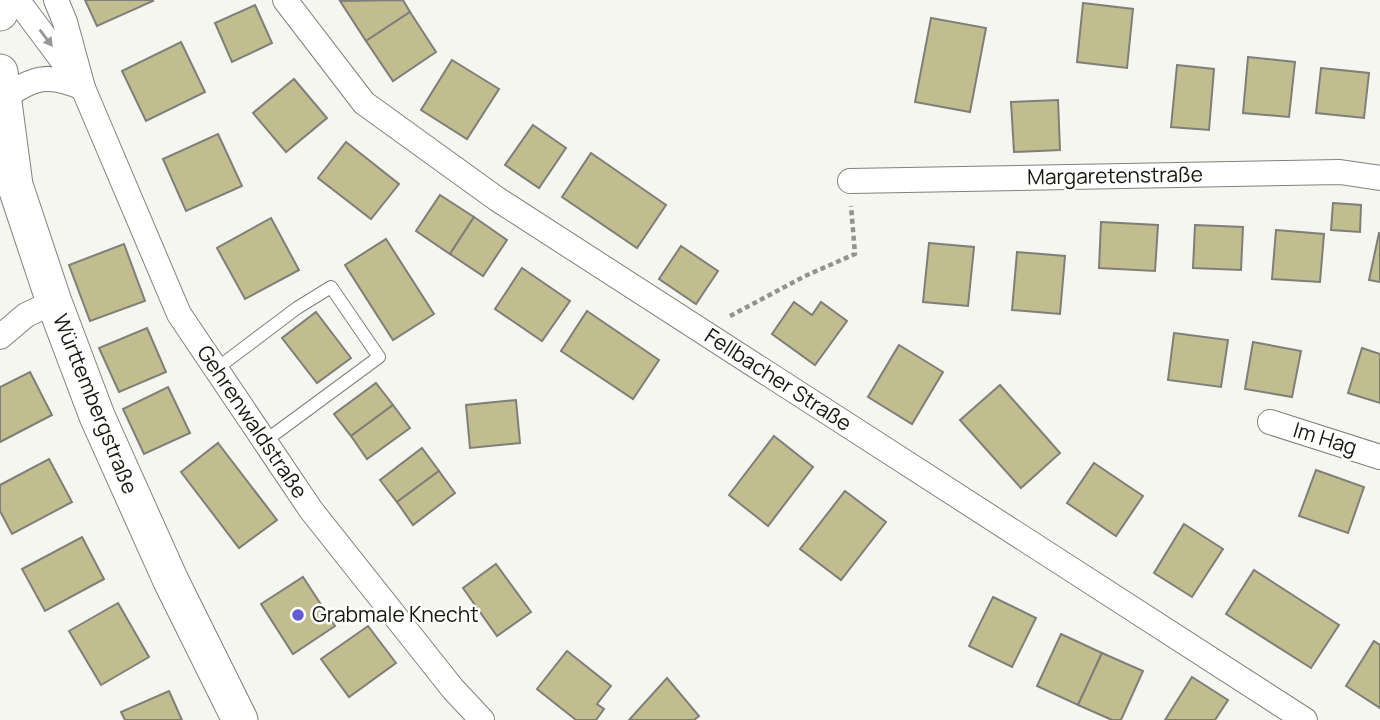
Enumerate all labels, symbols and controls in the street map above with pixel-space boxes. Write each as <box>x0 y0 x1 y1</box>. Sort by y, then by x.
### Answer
one-way arrow <box>39 29 53 47</box>
street label: Margaretenstraße <box>1027 159 1203 191</box>
street label: Württembergstraße <box>47 309 145 498</box>
street label: Fellbacher Straße <box>700 321 857 437</box>
street label: Gehrenwaldstraße <box>191 339 314 503</box>
street label: Im Hag <box>1290 415 1361 461</box>
place label: Grabmale Knecht <box>312 600 479 628</box>
marker: Grabmale Knecht <box>290 607 306 623</box>

